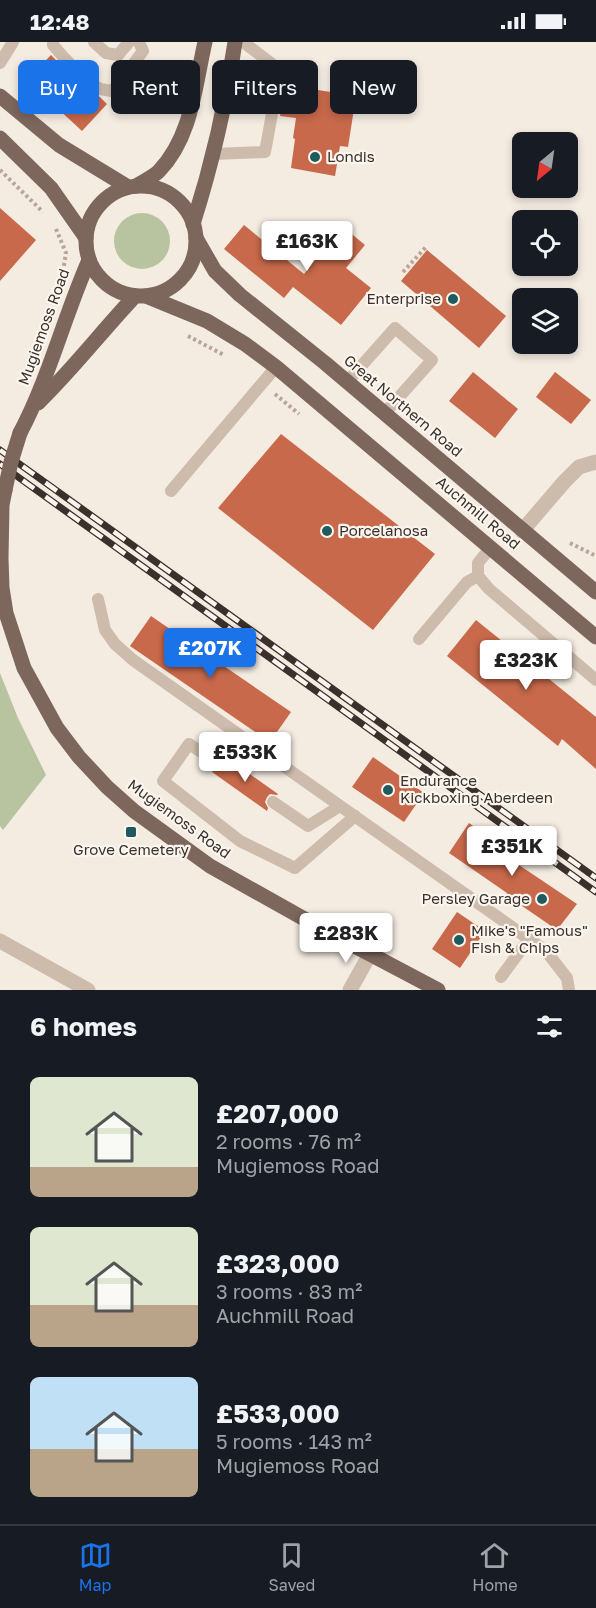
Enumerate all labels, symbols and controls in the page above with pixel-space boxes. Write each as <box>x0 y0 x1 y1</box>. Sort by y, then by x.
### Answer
text: 12:48 <box>30 8 90 35</box>
chip: Buy <box>18 60 99 114</box>
chip: Rent <box>111 60 200 114</box>
chip: Filters <box>212 60 318 114</box>
chip: New <box>330 60 417 114</box>
north arrow <box>512 132 578 198</box>
map controls <box>512 132 578 354</box>
place label: Londis <box>327 147 375 165</box>
marker: Londis <box>308 150 322 164</box>
button: locate <box>512 210 578 276</box>
pin: £163K <box>265 221 349 272</box>
text: £163K <box>276 228 338 252</box>
street label: Mugiemoss Road <box>14 266 72 387</box>
button: layers <box>512 288 578 354</box>
place label: Enterprise <box>366 289 441 307</box>
marker: Enterprise <box>446 292 460 306</box>
street label: Great Northern Road <box>341 350 467 460</box>
street label: Auchmill Road <box>433 472 524 552</box>
place label: Porcelanosa <box>339 521 428 539</box>
marker: Porcelanosa <box>320 524 334 538</box>
pin: £207K <box>168 628 252 679</box>
text: £207K <box>178 635 242 659</box>
pin: £323K <box>484 640 568 691</box>
text: £323K <box>494 647 558 671</box>
pin: £533K <box>203 732 287 783</box>
text: £533K <box>213 739 277 763</box>
place label: Endurance Kickboxing Aberdeen <box>400 771 553 806</box>
street label: Mugiemoss Road <box>125 775 234 862</box>
marker: Endurance Kickboxing Aberdeen <box>381 783 395 797</box>
marker: Grove Cemetery <box>124 825 138 839</box>
pin: £351K <box>470 826 554 877</box>
text: £351K <box>481 833 543 857</box>
place label: Grove Cemetery <box>73 840 189 858</box>
place label: Persley Garage <box>421 889 530 907</box>
marker: Persley Garage <box>535 892 549 906</box>
pin: £283K <box>304 913 388 964</box>
text: £283K <box>314 920 378 944</box>
place label: Mike's "Famous" Fish & Chips <box>471 921 588 956</box>
marker: Mike's "Famous" Fish & Chips <box>452 933 466 947</box>
icon: filters <box>533 1010 566 1043</box>
text: 6 homes <box>30 1011 137 1042</box>
text: £207,000 <box>216 1098 339 1129</box>
icon: home <box>78 1101 150 1173</box>
text: 2 rooms · 76 m² <box>216 1129 361 1153</box>
text: Mugiemoss Road <box>216 1153 379 1177</box>
text: £323,000 <box>216 1248 340 1279</box>
icon: home <box>78 1251 150 1323</box>
text: 3 rooms · 83 m² <box>216 1279 362 1303</box>
text: Auchmill Road <box>216 1303 354 1327</box>
text: £533,000 <box>216 1398 340 1429</box>
icon: home <box>78 1401 150 1473</box>
text: 5 rooms · 143 m² <box>216 1429 372 1453</box>
text: Mugiemoss Road <box>216 1453 379 1477</box>
tab: Map <box>79 1539 112 1595</box>
tab: Saved <box>269 1539 315 1595</box>
tab: Home <box>472 1539 517 1595</box>

